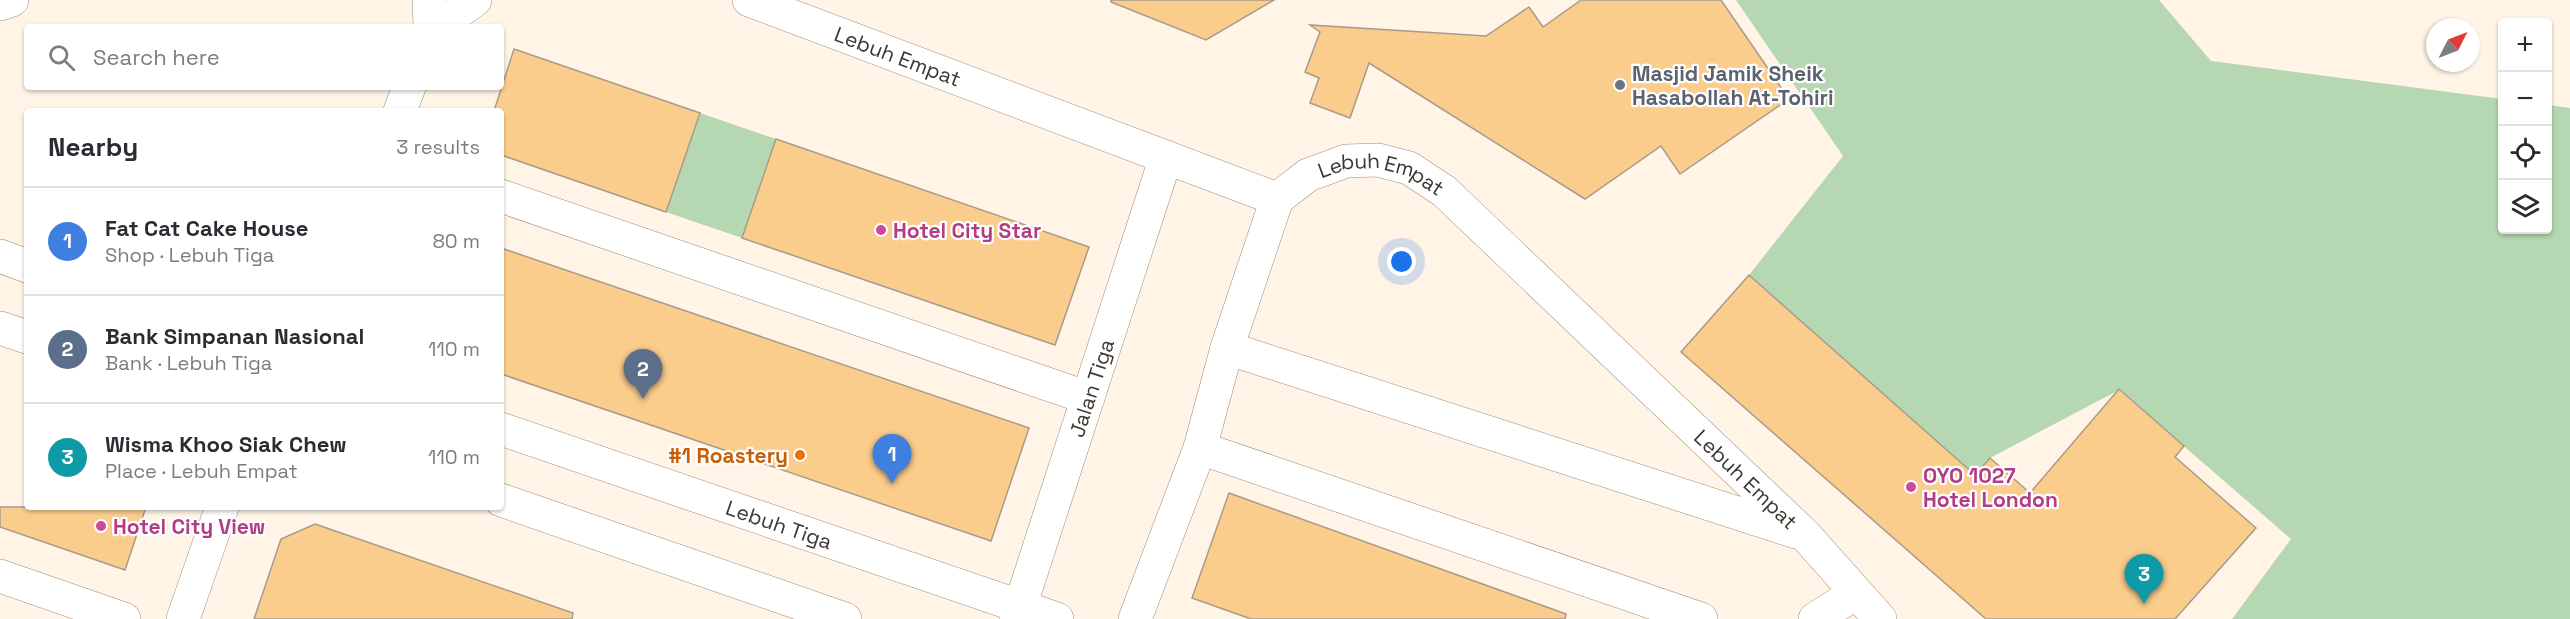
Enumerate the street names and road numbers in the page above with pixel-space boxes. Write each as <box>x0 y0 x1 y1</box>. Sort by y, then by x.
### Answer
street label: Lebuh Empat <box>831 20 965 92</box>
street label: Lebuh Empat <box>1314 146 1450 201</box>
street label: Jalan Tiga <box>1062 335 1120 440</box>
street label: Lebuh Empat <box>1689 423 1804 535</box>
street label: Lebuh Tiga <box>722 493 836 555</box>

